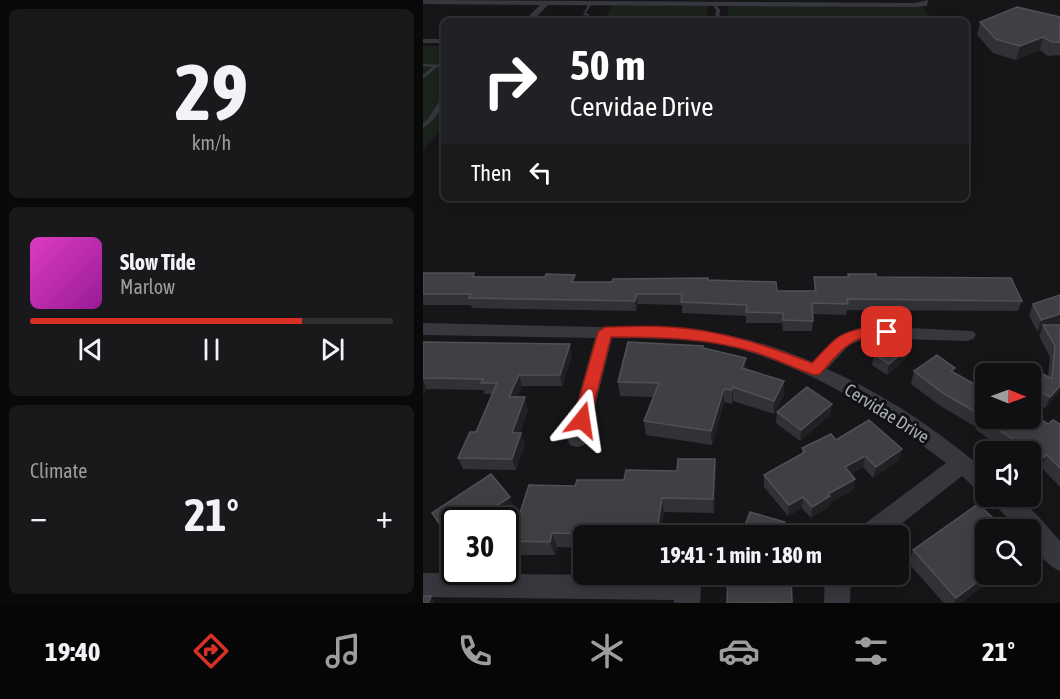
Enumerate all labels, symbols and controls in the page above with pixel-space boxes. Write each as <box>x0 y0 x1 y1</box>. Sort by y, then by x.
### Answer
text: 50 m <box>570 41 645 89</box>
icon: right <box>471 42 549 120</box>
text: 29 <box>175 47 248 137</box>
text: Cervidae Drive <box>570 91 713 122</box>
text: km/h <box>192 131 231 154</box>
icon: left <box>524 156 557 189</box>
text: Then <box>471 160 512 186</box>
text: Slow Tide <box>120 249 196 275</box>
text: Marlow <box>120 275 175 298</box>
pin <box>861 306 912 357</box>
icon: arrive <box>870 315 903 348</box>
icon: previous <box>74 333 107 366</box>
icon: pause <box>195 333 228 366</box>
icon: next <box>316 333 349 366</box>
north arrow <box>975 363 1041 429</box>
map controls <box>975 363 1041 585</box>
street label: Cervidae Drive <box>841 379 933 447</box>
position arrow <box>550 388 614 452</box>
button: sound <box>975 441 1041 507</box>
text: Climate <box>30 459 87 482</box>
text: 21° <box>184 489 239 541</box>
text: − <box>30 497 47 535</box>
text: + <box>376 497 393 535</box>
speed limit sign: 30 <box>441 507 519 585</box>
button: search <box>975 519 1041 585</box>
text: 19:41 · 1 min · 180 m <box>660 542 822 568</box>
icon: directions <box>190 630 232 672</box>
icon: music <box>322 630 364 672</box>
icon: phone <box>454 630 496 672</box>
icon: climate <box>586 630 628 672</box>
icon: car <box>718 630 760 672</box>
icon: filters <box>850 630 892 672</box>
text: 19:40 <box>45 636 101 667</box>
text: 21° <box>982 636 1015 667</box>

